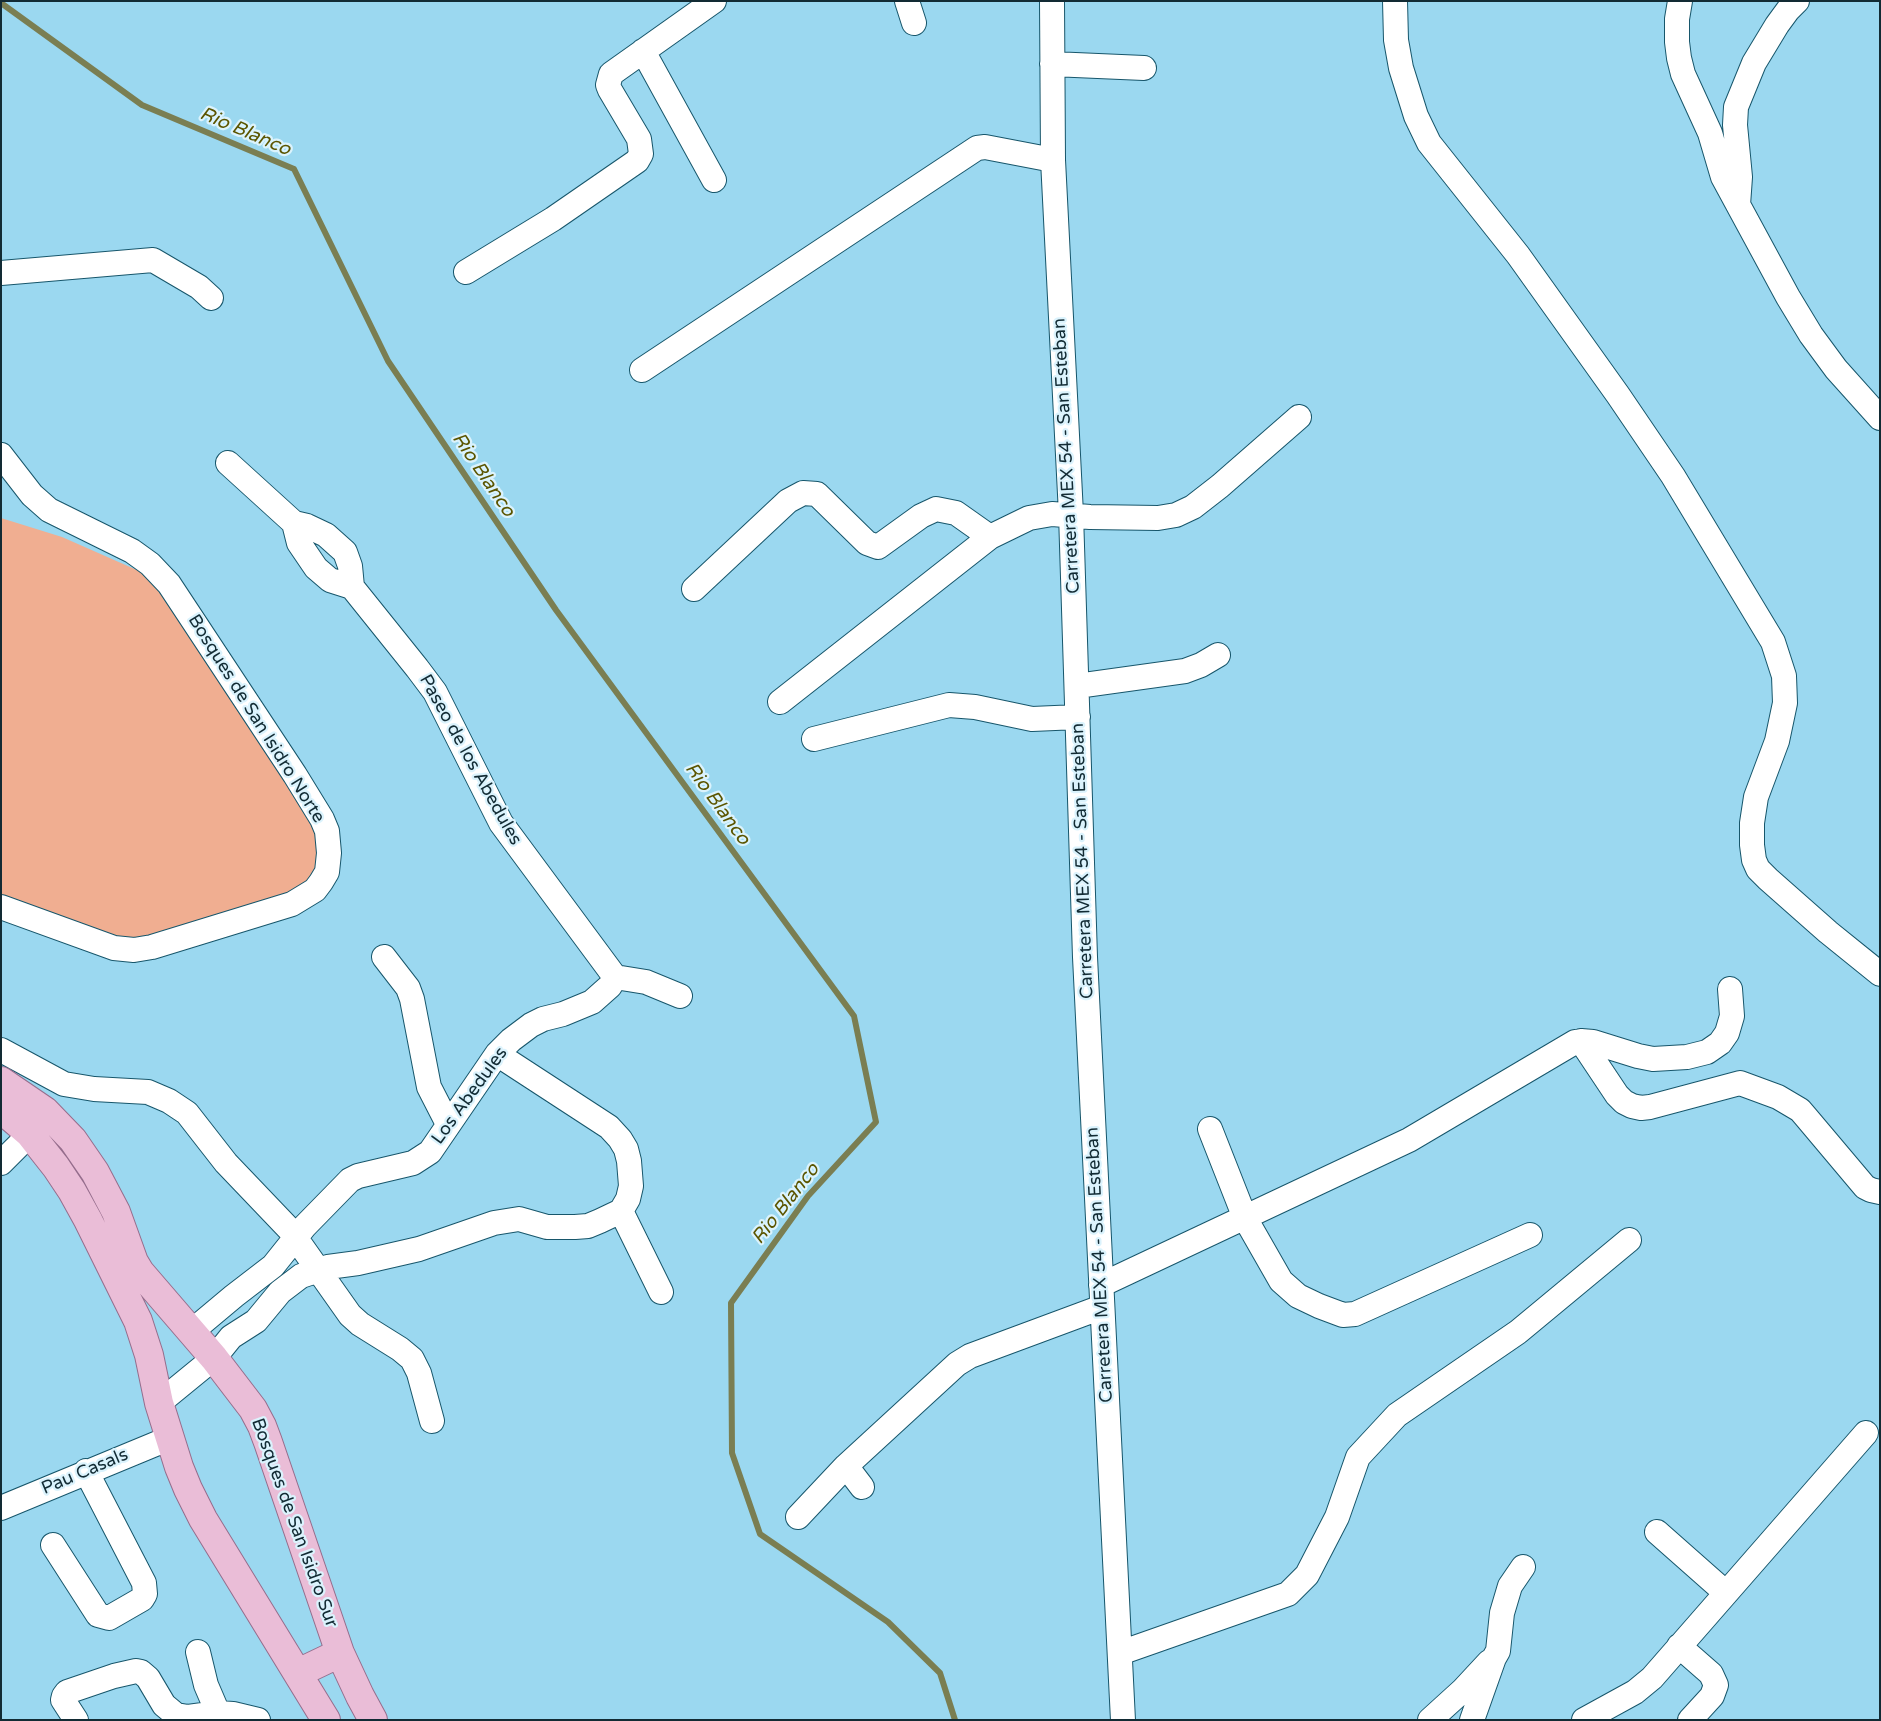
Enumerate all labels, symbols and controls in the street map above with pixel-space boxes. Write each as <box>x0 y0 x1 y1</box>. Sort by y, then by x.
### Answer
water label: Rio Blanco <box>196 103 294 161</box>
street label: Carretera MEX 54 - San Esteban <box>1049 318 1085 594</box>
water label: Rio Blanco <box>447 429 519 521</box>
street label: Bosques de San Isidro Norte <box>183 611 329 827</box>
street label: Paseo de los Abedules <box>414 671 526 849</box>
street label: Carretera MEX 54 - San Esteban <box>1067 723 1099 999</box>
water label: Rio Blanco <box>679 758 755 850</box>
street label: Los Abedules <box>427 1043 513 1149</box>
street label: Carretera MEX 54 - San Esteban <box>1082 1127 1118 1403</box>
water label: Rio Blanco <box>747 1159 825 1249</box>
street label: Bosques de San Isidro Sur <box>246 1415 342 1631</box>
street label: Pau Casals <box>39 1444 131 1500</box>

